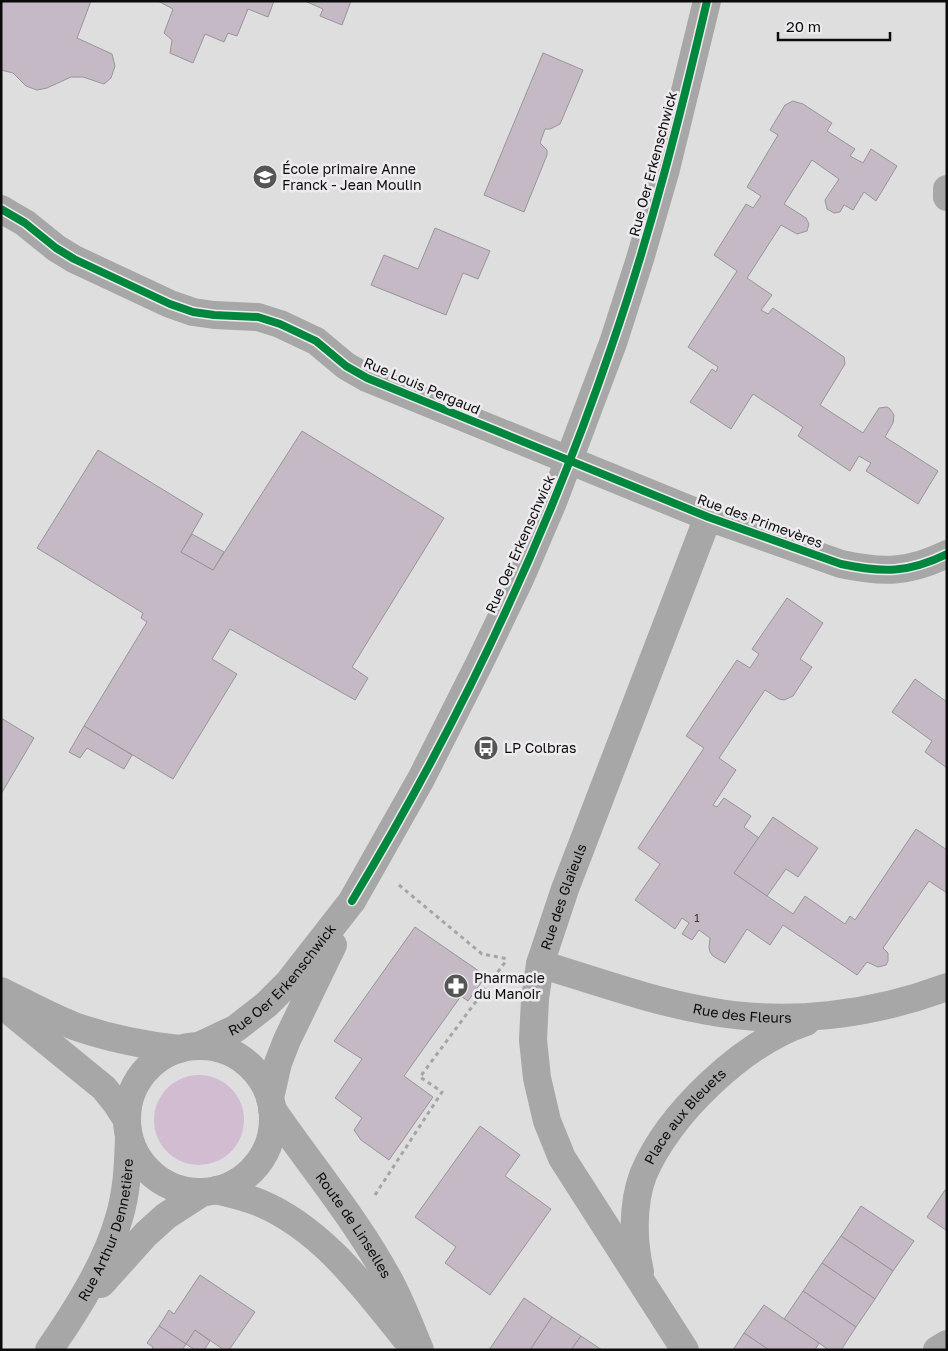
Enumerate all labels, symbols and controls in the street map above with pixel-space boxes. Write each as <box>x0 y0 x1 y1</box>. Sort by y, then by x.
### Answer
scale bar <box>778 10 890 42</box>
text: 20 m <box>786 17 821 35</box>
street label: Rue Oer Erkenschwick <box>625 89 680 238</box>
place label: École primaire Anne Franck - Jean Moulin <box>282 160 422 193</box>
school or university icon: École primaire Anne Franck - Jean Moulin <box>252 164 278 190</box>
street label: Rue Louis Pergaud <box>361 353 483 418</box>
street label: Rue Oer Erkenschwick <box>481 472 558 615</box>
street label: Rue des Primevères <box>695 490 825 551</box>
bus stop icon: LP Colbras <box>473 735 499 761</box>
place label: LP Colbras <box>504 739 576 756</box>
street label: Rue des Glaïeuls <box>536 841 590 952</box>
house number: 1 <box>694 911 700 924</box>
street label: Rue Oer Erkenschwick <box>225 920 339 1039</box>
place label: Pharmacie du Manoir <box>474 969 545 1002</box>
pharmacy icon: Pharmacie du Manoir <box>443 973 469 999</box>
street label: Rue des Fleurs <box>692 999 792 1026</box>
street label: Place aux Bleuets <box>640 1064 729 1167</box>
street label: Rue Arthur Dennetière <box>74 1158 136 1304</box>
street label: Route de Linselles <box>312 1169 395 1281</box>

